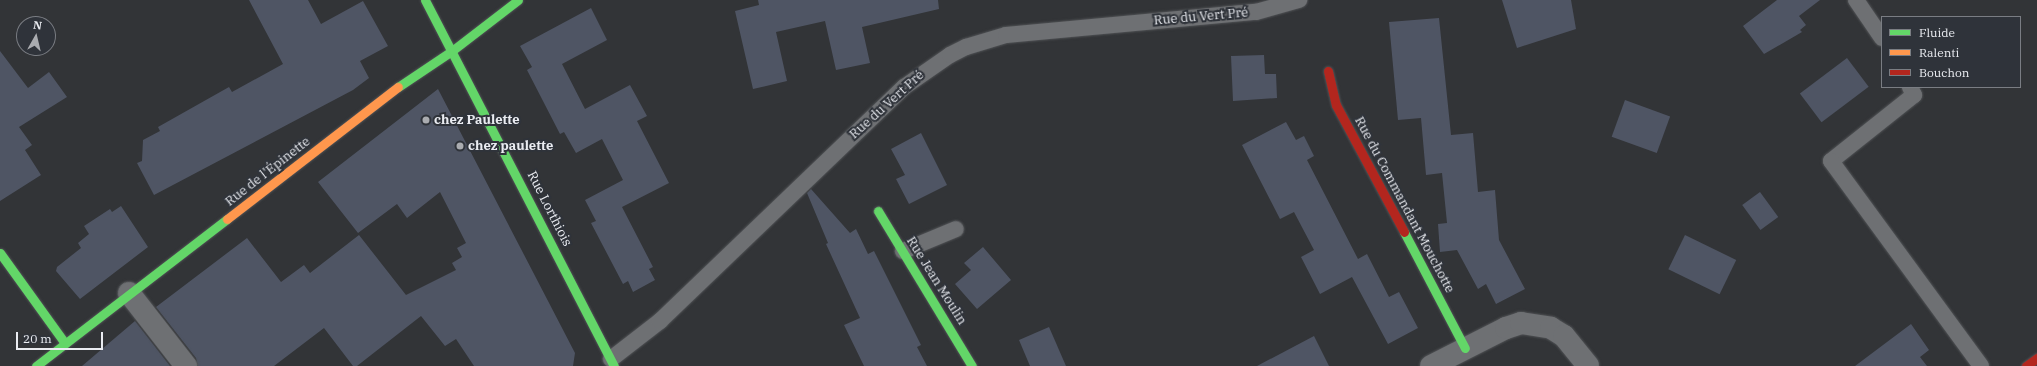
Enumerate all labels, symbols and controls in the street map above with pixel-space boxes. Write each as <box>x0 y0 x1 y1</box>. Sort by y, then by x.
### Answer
street label: Rue du Vert Pré <box>1153 5 1249 29</box>
north arrow <box>16 16 56 56</box>
legend <box>1881 16 2021 88</box>
text: N <box>32 18 43 33</box>
text: Fluide <box>1919 25 1955 40</box>
text: Ralenti <box>1919 45 1959 60</box>
text: Bouchon <box>1919 65 1969 80</box>
street label: Rue du Vert Pré <box>847 67 927 143</box>
place label: chez Paulette <box>434 112 520 128</box>
street label: Rue du Commandant Mouchotte <box>1351 114 1457 296</box>
marker: chez Paulette <box>421 115 431 125</box>
street label: Rue de l'Épinette <box>222 134 314 210</box>
place label: chez paulette <box>468 138 553 154</box>
marker: chez paulette <box>455 141 465 151</box>
street label: Rue Lorthiois <box>523 169 575 249</box>
street label: Rue Jean Moulin <box>903 234 969 328</box>
scale bar <box>18 324 105 350</box>
text: 20 m <box>23 331 52 346</box>

